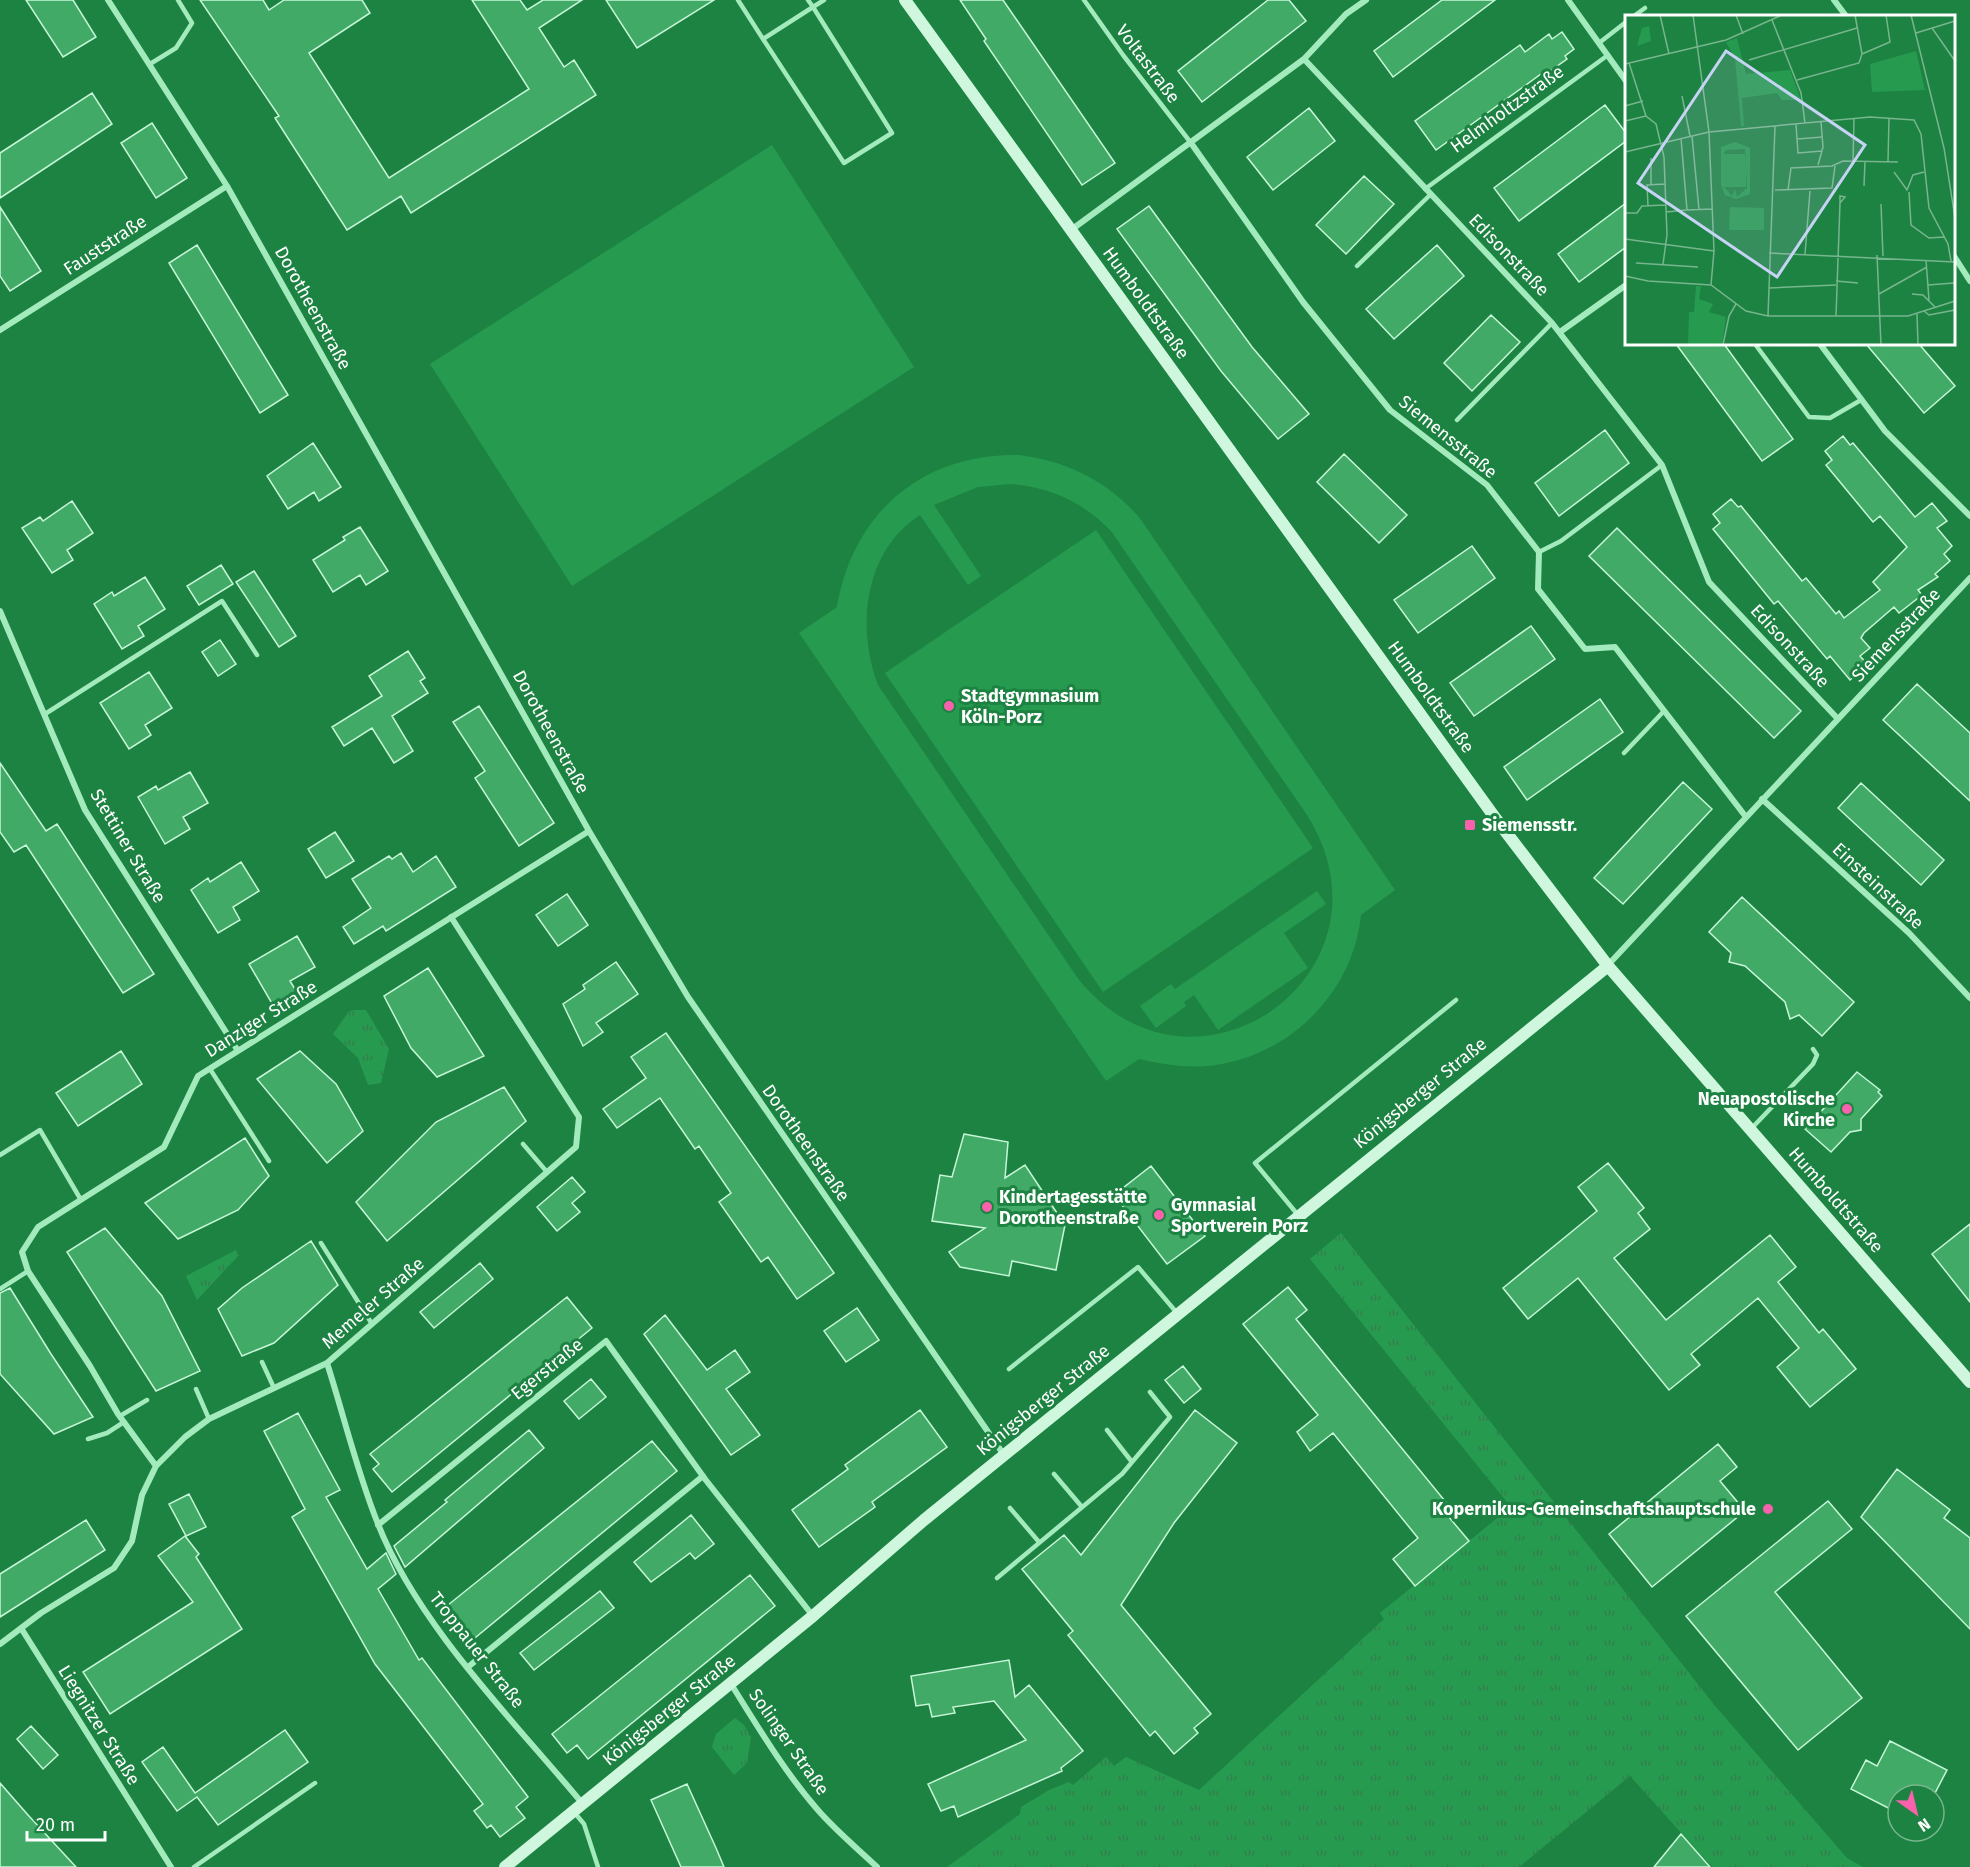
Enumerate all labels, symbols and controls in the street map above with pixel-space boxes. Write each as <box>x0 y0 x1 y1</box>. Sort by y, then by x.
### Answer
inset map <box>1625 15 1955 345</box>
street label: Voltastraße <box>1111 20 1185 108</box>
street label: Helmholtzstraße <box>1446 60 1568 158</box>
street label: Edisonstraße <box>1464 209 1554 301</box>
street label: Fauststraße <box>59 210 151 280</box>
street label: Dorotheenstraße <box>270 242 356 374</box>
street label: Humboldtstraße <box>1098 243 1194 363</box>
street label: Siemensstraße <box>1394 391 1502 483</box>
street label: Siemensstraße <box>1847 584 1945 686</box>
street label: Edisonstraße <box>1746 600 1834 692</box>
street label: Humboldtstraße <box>1383 637 1479 757</box>
street label: Dorotheenstraße <box>508 666 594 798</box>
place label: Stadtgymnasium Köln-Porz <box>961 685 1099 728</box>
marker: Stadtgymnasium Köln-Porz <box>942 699 956 713</box>
street label: Stettiner Straße <box>85 785 171 907</box>
place label: Siemensstr. <box>1482 814 1577 836</box>
marker: Siemensstr. <box>1463 818 1477 832</box>
street label: Einsteinstraße <box>1828 838 1928 934</box>
street label: Danziger Straße <box>201 976 321 1062</box>
street label: Königsberger Straße <box>1349 1033 1491 1153</box>
street label: Dorotheenstraße <box>757 1080 855 1206</box>
place label: Neuapostolische Kirche <box>1698 1088 1835 1131</box>
marker: Neuapostolische Kirche <box>1840 1102 1854 1116</box>
street label: Humboldtstraße <box>1784 1142 1888 1258</box>
place label: Kindertagesstätte Dorotheenstraße <box>999 1186 1147 1229</box>
place label: Gymnasial Sportverein Porz <box>1171 1194 1308 1237</box>
marker: Kindertagesstätte Dorotheenstraße <box>980 1200 994 1214</box>
marker: Gymnasial Sportverein Porz <box>1152 1208 1166 1222</box>
street label: Memeler Straße <box>317 1252 429 1354</box>
street label: Egerstraße <box>507 1333 587 1405</box>
street label: Königsberger Straße <box>972 1340 1114 1460</box>
place label: Kopernikus-Gemeinschaftshauptschule <box>1432 1498 1756 1520</box>
marker: Kopernikus-Gemeinschaftshauptschule <box>1761 1502 1775 1516</box>
street label: Troppauer Straße <box>425 1587 529 1713</box>
street label: Königsberger Straße <box>598 1650 740 1770</box>
street label: Liegnitzer Straße <box>53 1661 145 1789</box>
street label: Solinger Straße <box>744 1685 834 1799</box>
north arrow <box>1886 1783 1946 1843</box>
scale bar <box>27 1804 105 1842</box>
text: 20 m <box>36 1814 75 1836</box>
text: N <box>1914 1814 1934 1836</box>

